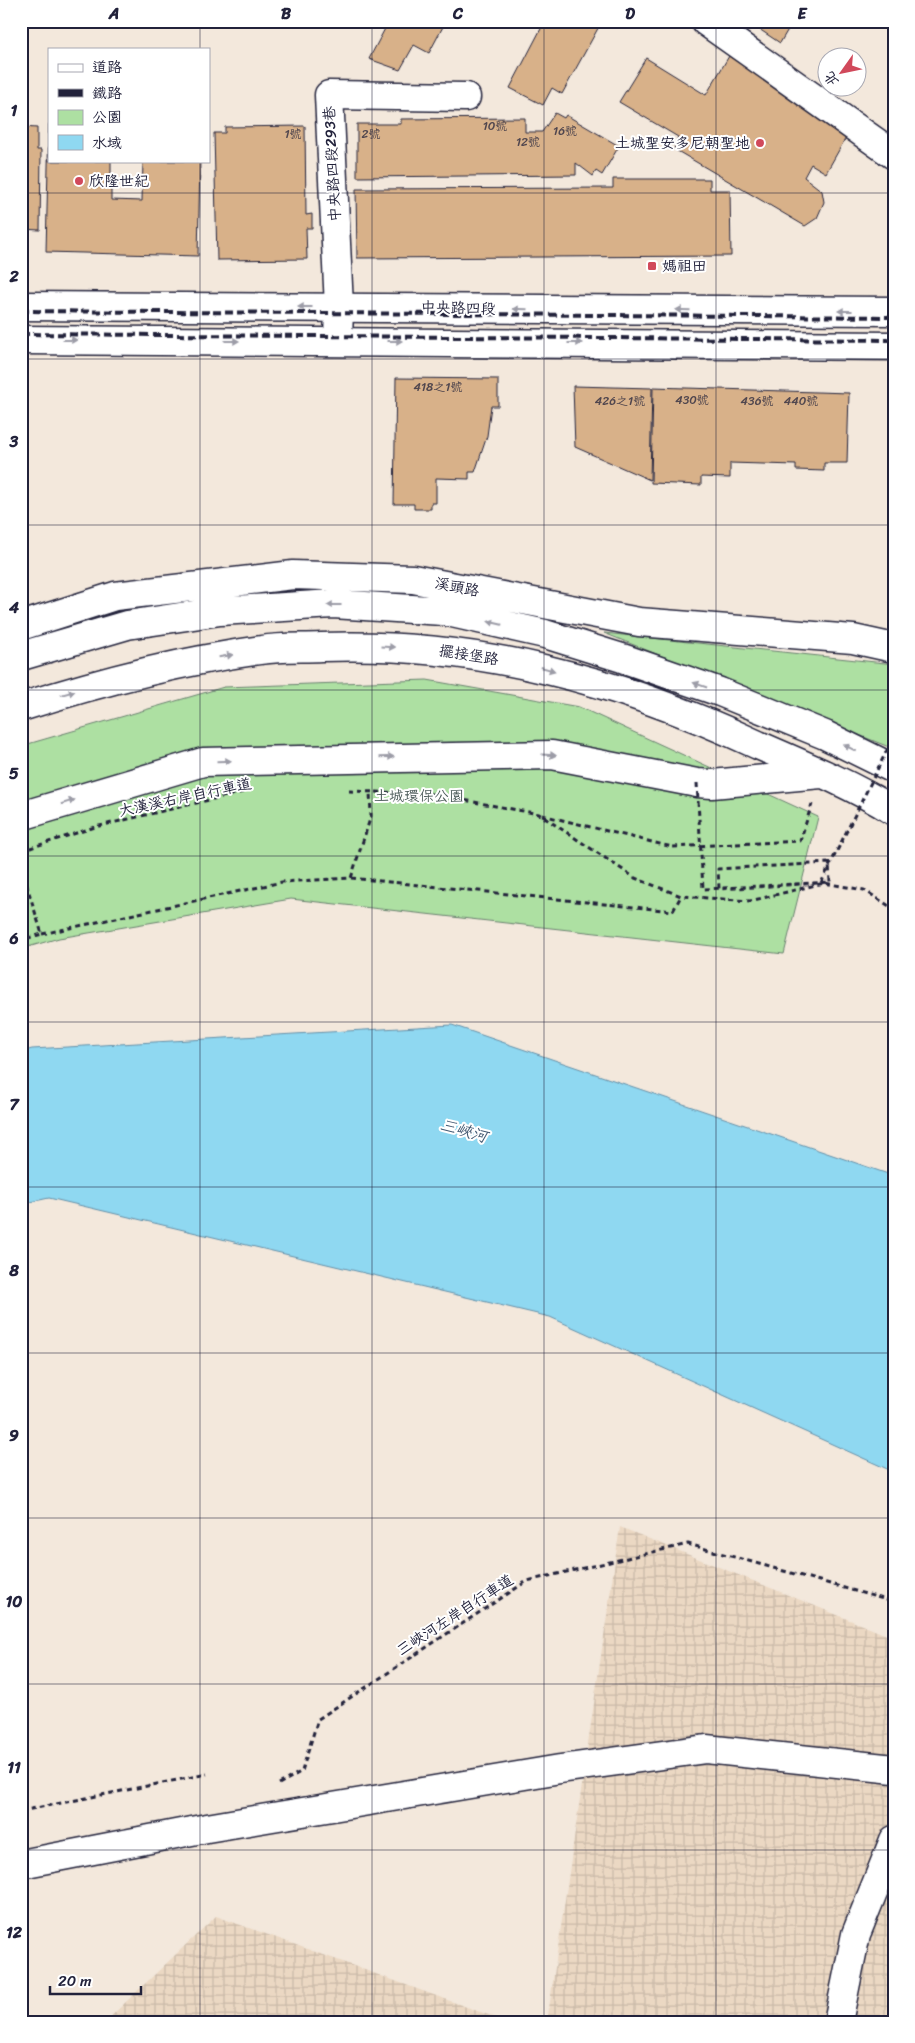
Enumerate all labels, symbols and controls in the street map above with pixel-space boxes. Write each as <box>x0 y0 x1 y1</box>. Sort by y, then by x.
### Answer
text: A <box>108 0 119 28</box>
text: B <box>281 0 292 28</box>
text: C <box>452 0 464 28</box>
text: D <box>625 0 635 28</box>
text: E <box>798 0 808 28</box>
legend <box>48 48 210 162</box>
north arrow <box>818 48 868 98</box>
text: 道路 <box>92 54 122 80</box>
text: 北 <box>817 66 846 91</box>
text: 鐵路 <box>92 80 122 106</box>
text: 1 <box>11 96 18 125</box>
text: 公園 <box>92 104 122 130</box>
street label: 中央路四段293巷 <box>316 105 348 223</box>
house number: 10號 <box>483 115 507 137</box>
house number: 16號 <box>553 120 577 142</box>
house number: 1號 <box>284 123 302 145</box>
house number: 2號 <box>362 123 380 145</box>
text: 水域 <box>92 130 122 156</box>
place label: 土城聖安多尼朝聖地 <box>615 130 750 156</box>
house number: 12號 <box>516 131 540 153</box>
marker: 土城聖安多尼朝聖地 <box>754 137 766 149</box>
place label: 欣隆世紀 <box>89 168 149 194</box>
marker: 欣隆世紀 <box>73 175 85 187</box>
place label: 媽祖田 <box>662 253 707 279</box>
marker: 媽祖田 <box>646 260 658 272</box>
text: 2 <box>8 262 19 291</box>
street label: 中央路四段 <box>420 294 496 322</box>
one-way arrow <box>297 303 313 311</box>
one-way arrow <box>512 304 528 312</box>
one-way arrow <box>674 306 690 314</box>
one-way arrow <box>837 307 853 315</box>
one-way arrow <box>62 336 78 344</box>
one-way arrow <box>225 337 241 345</box>
one-way arrow <box>387 337 403 345</box>
one-way arrow <box>567 339 583 347</box>
house number: 418之1號 <box>413 376 463 398</box>
house number: 430號 <box>675 389 709 411</box>
house number: 426之1號 <box>595 390 645 412</box>
house number: 436號 <box>741 390 773 412</box>
house number: 440號 <box>784 390 818 412</box>
text: 3 <box>9 427 19 456</box>
street label: 溪頭路 <box>432 570 482 604</box>
text: 4 <box>8 593 19 622</box>
one-way arrow <box>326 601 342 609</box>
one-way arrow <box>487 619 502 627</box>
street label: 擺接堡路 <box>437 637 501 673</box>
one-way arrow <box>380 643 396 651</box>
one-way arrow <box>218 651 234 659</box>
one-way arrow <box>541 666 556 674</box>
one-way arrow <box>693 681 708 688</box>
one-way arrow <box>61 689 76 697</box>
one-way arrow <box>843 744 857 752</box>
one-way arrow <box>542 752 558 760</box>
one-way arrow <box>379 753 395 761</box>
one-way arrow <box>217 757 233 765</box>
text: 5 <box>9 759 19 788</box>
street label: 大漢溪右岸自行車道 <box>116 770 254 824</box>
park label: 土城環保公園 <box>374 783 464 809</box>
one-way arrow <box>61 798 76 806</box>
text: 6 <box>8 924 19 953</box>
text: 7 <box>9 1090 20 1119</box>
water label: 三峽河 <box>437 1110 494 1152</box>
text: 8 <box>8 1256 19 1285</box>
text: 9 <box>9 1421 19 1450</box>
street label: 三峽河左岸自行車道 <box>391 1567 519 1663</box>
text: 10 <box>6 1587 22 1616</box>
text: 11 <box>7 1753 21 1782</box>
text: 12 <box>6 1918 23 1947</box>
scale bar <box>50 1963 141 1995</box>
text: 20 m <box>58 1968 92 1994</box>

